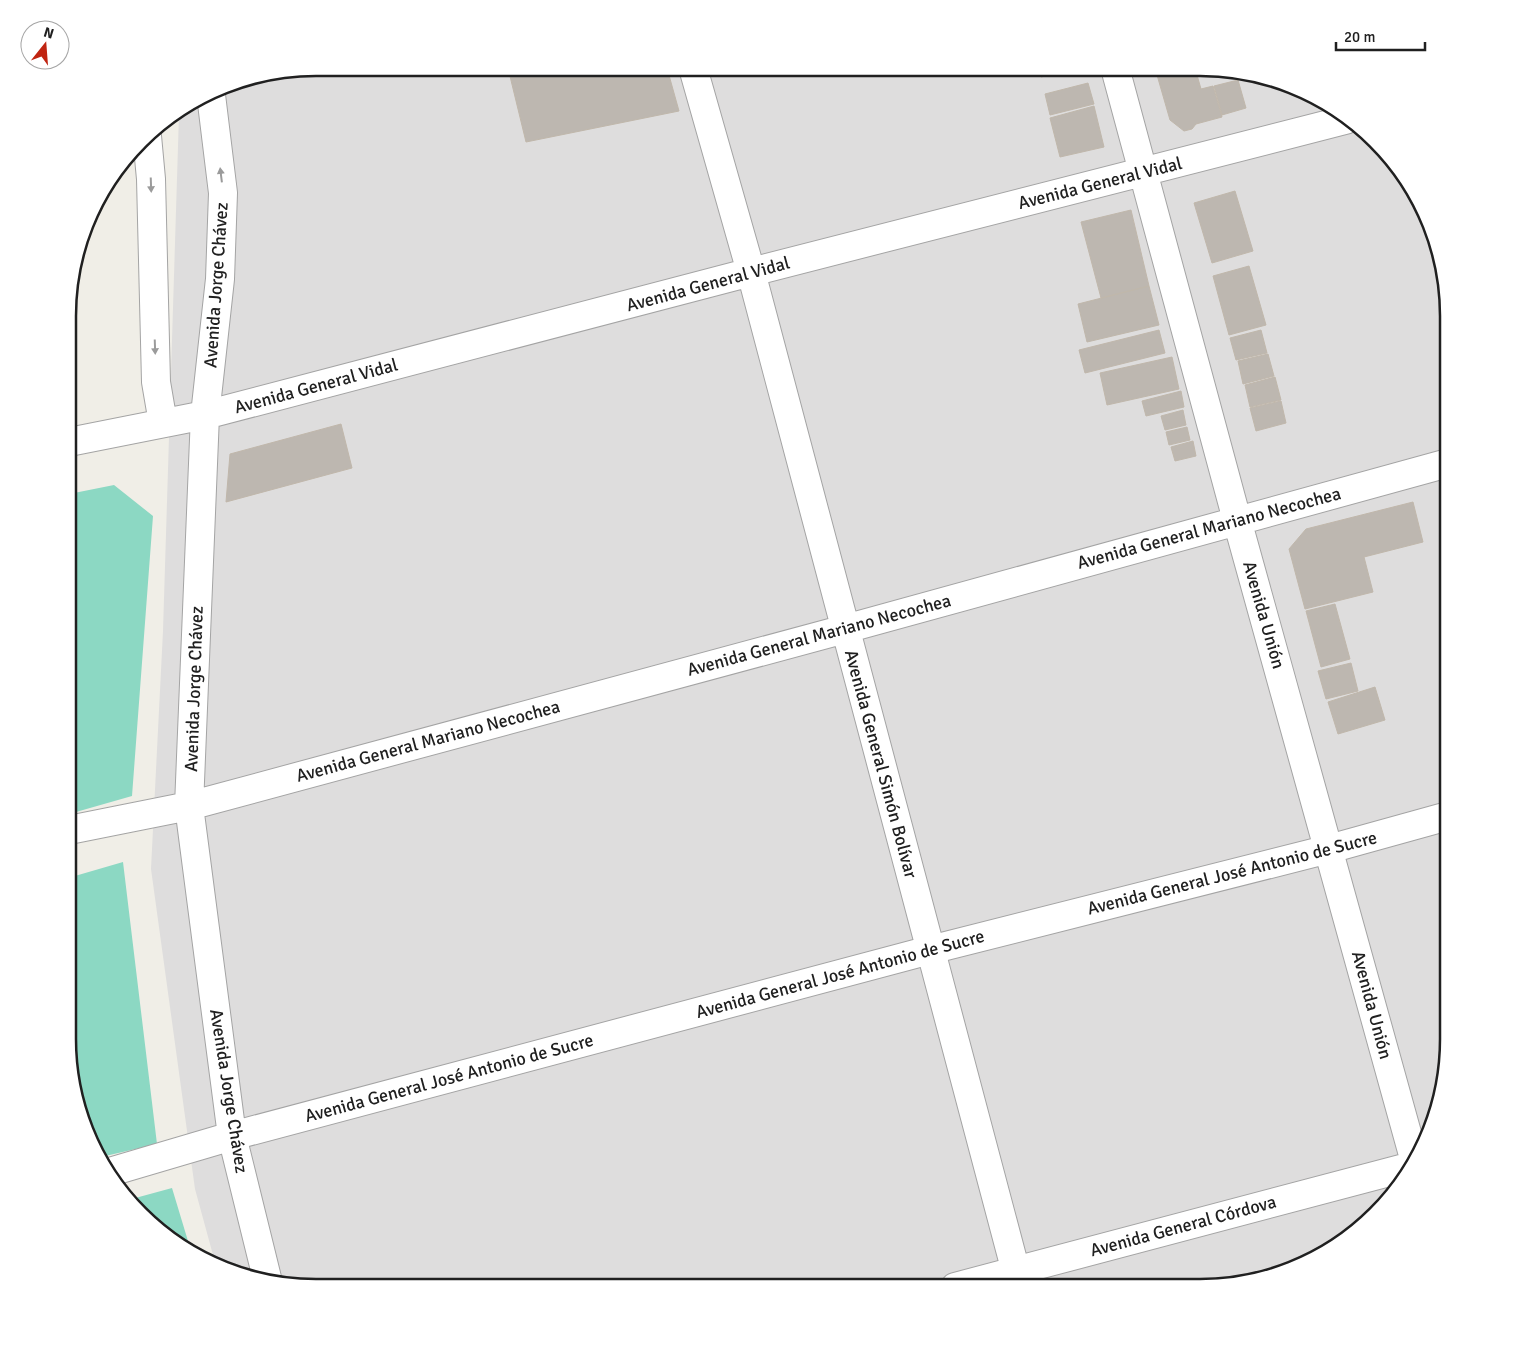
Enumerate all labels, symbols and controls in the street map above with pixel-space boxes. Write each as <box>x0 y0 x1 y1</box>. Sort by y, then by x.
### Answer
north arrow <box>20 20 70 70</box>
scale bar <box>1336 20 1425 52</box>
text: N <box>42 23 56 43</box>
text: 20 m <box>1344 28 1375 46</box>
street label: Avenida General Vidal <box>1016 152 1184 214</box>
one-way arrow <box>216 167 224 183</box>
one-way arrow <box>148 177 156 193</box>
street label: Avenida Jorge Chávez <box>199 201 233 369</box>
street label: Avenida General Vidal <box>624 252 792 316</box>
one-way arrow <box>151 339 159 355</box>
street label: Avenida General Vidal <box>232 354 400 418</box>
street label: Avenida General Mariano Necochea <box>1075 482 1343 574</box>
street label: Avenida Unión <box>1238 559 1290 671</box>
street label: Avenida General Mariano Necochea <box>685 589 953 681</box>
street label: Avenida Jorge Chávez <box>180 606 208 772</box>
street label: Avenida General Simón Bolívar <box>840 647 922 881</box>
street label: Avenida General Mariano Necochea <box>294 695 562 787</box>
street label: Avenida General José Antonio de Sucre <box>1085 826 1379 920</box>
street label: Avenida General José Antonio de Sucre <box>693 925 987 1023</box>
street label: Avenida Unión <box>1347 949 1397 1061</box>
street label: Avenida Jorge Chávez <box>205 1007 253 1175</box>
street label: Avenida General José Antonio de Sucre <box>302 1029 596 1127</box>
street label: Avenida General Córdova <box>1087 1191 1279 1261</box>

